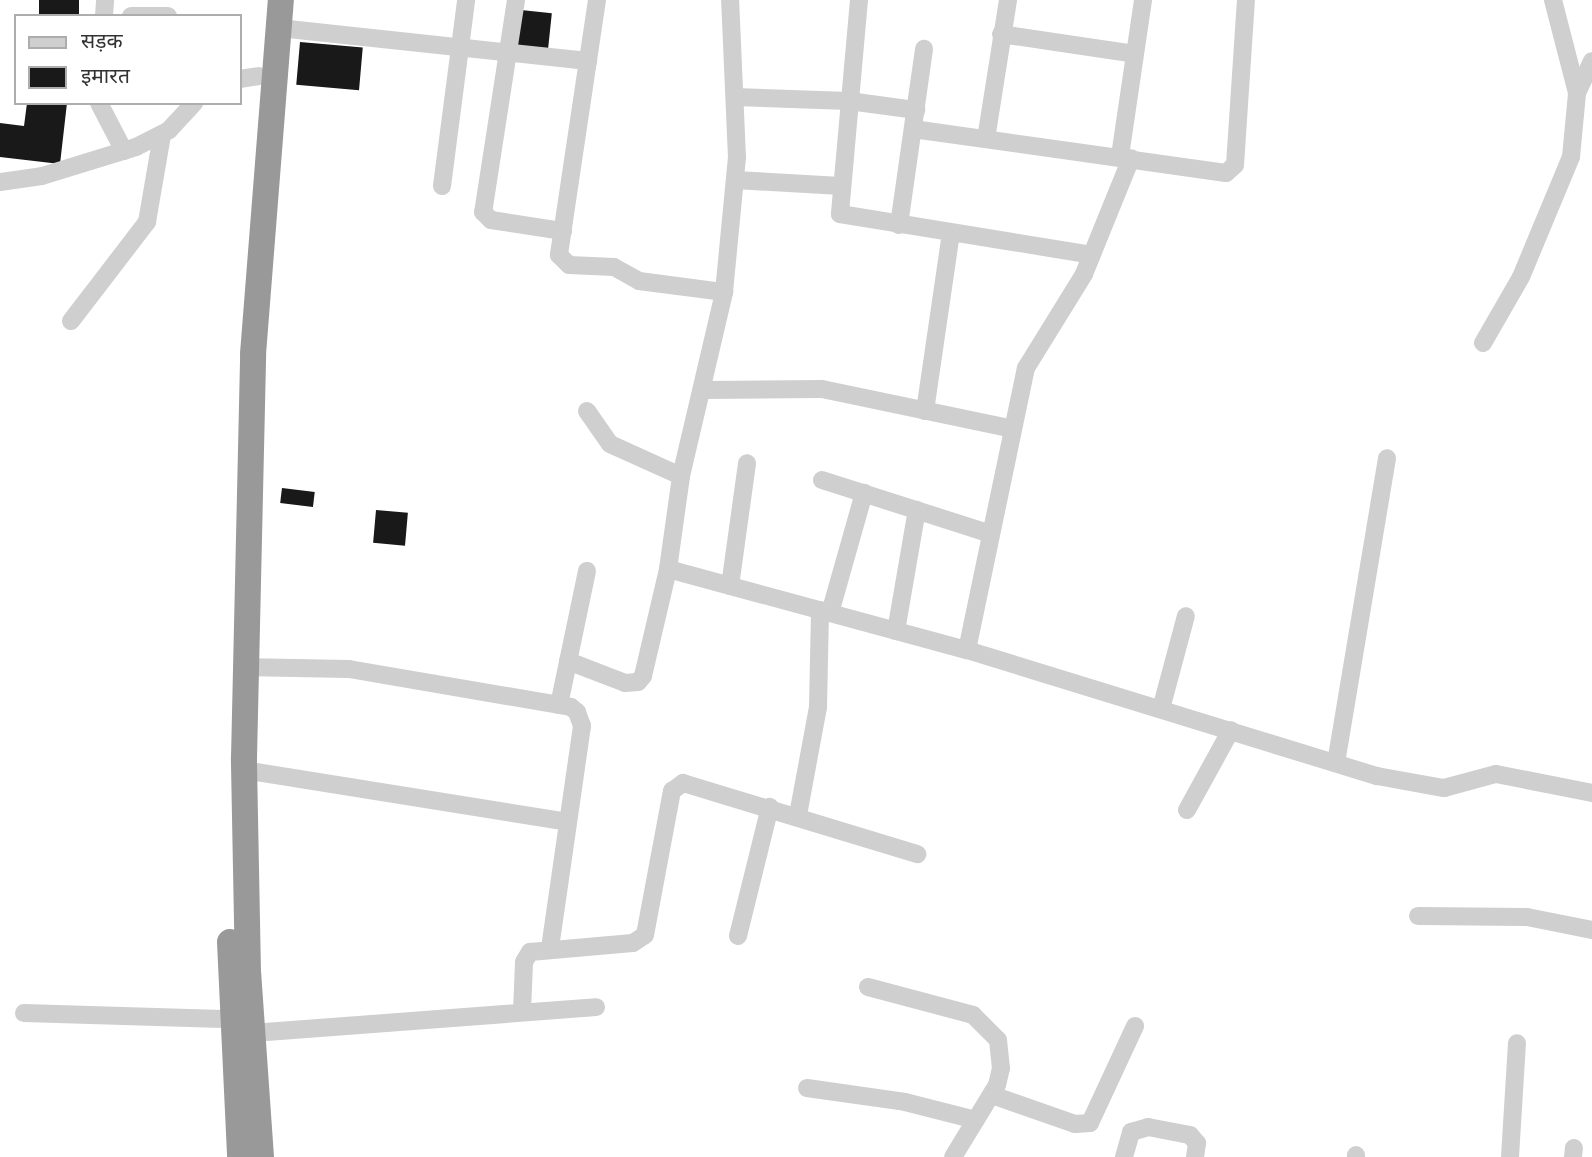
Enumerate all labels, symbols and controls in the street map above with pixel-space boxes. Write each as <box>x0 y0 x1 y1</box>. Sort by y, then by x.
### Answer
legend <box>14 14 242 105</box>
text: सड़क <box>81 28 123 53</box>
text: इमारत <box>81 63 130 88</box>

